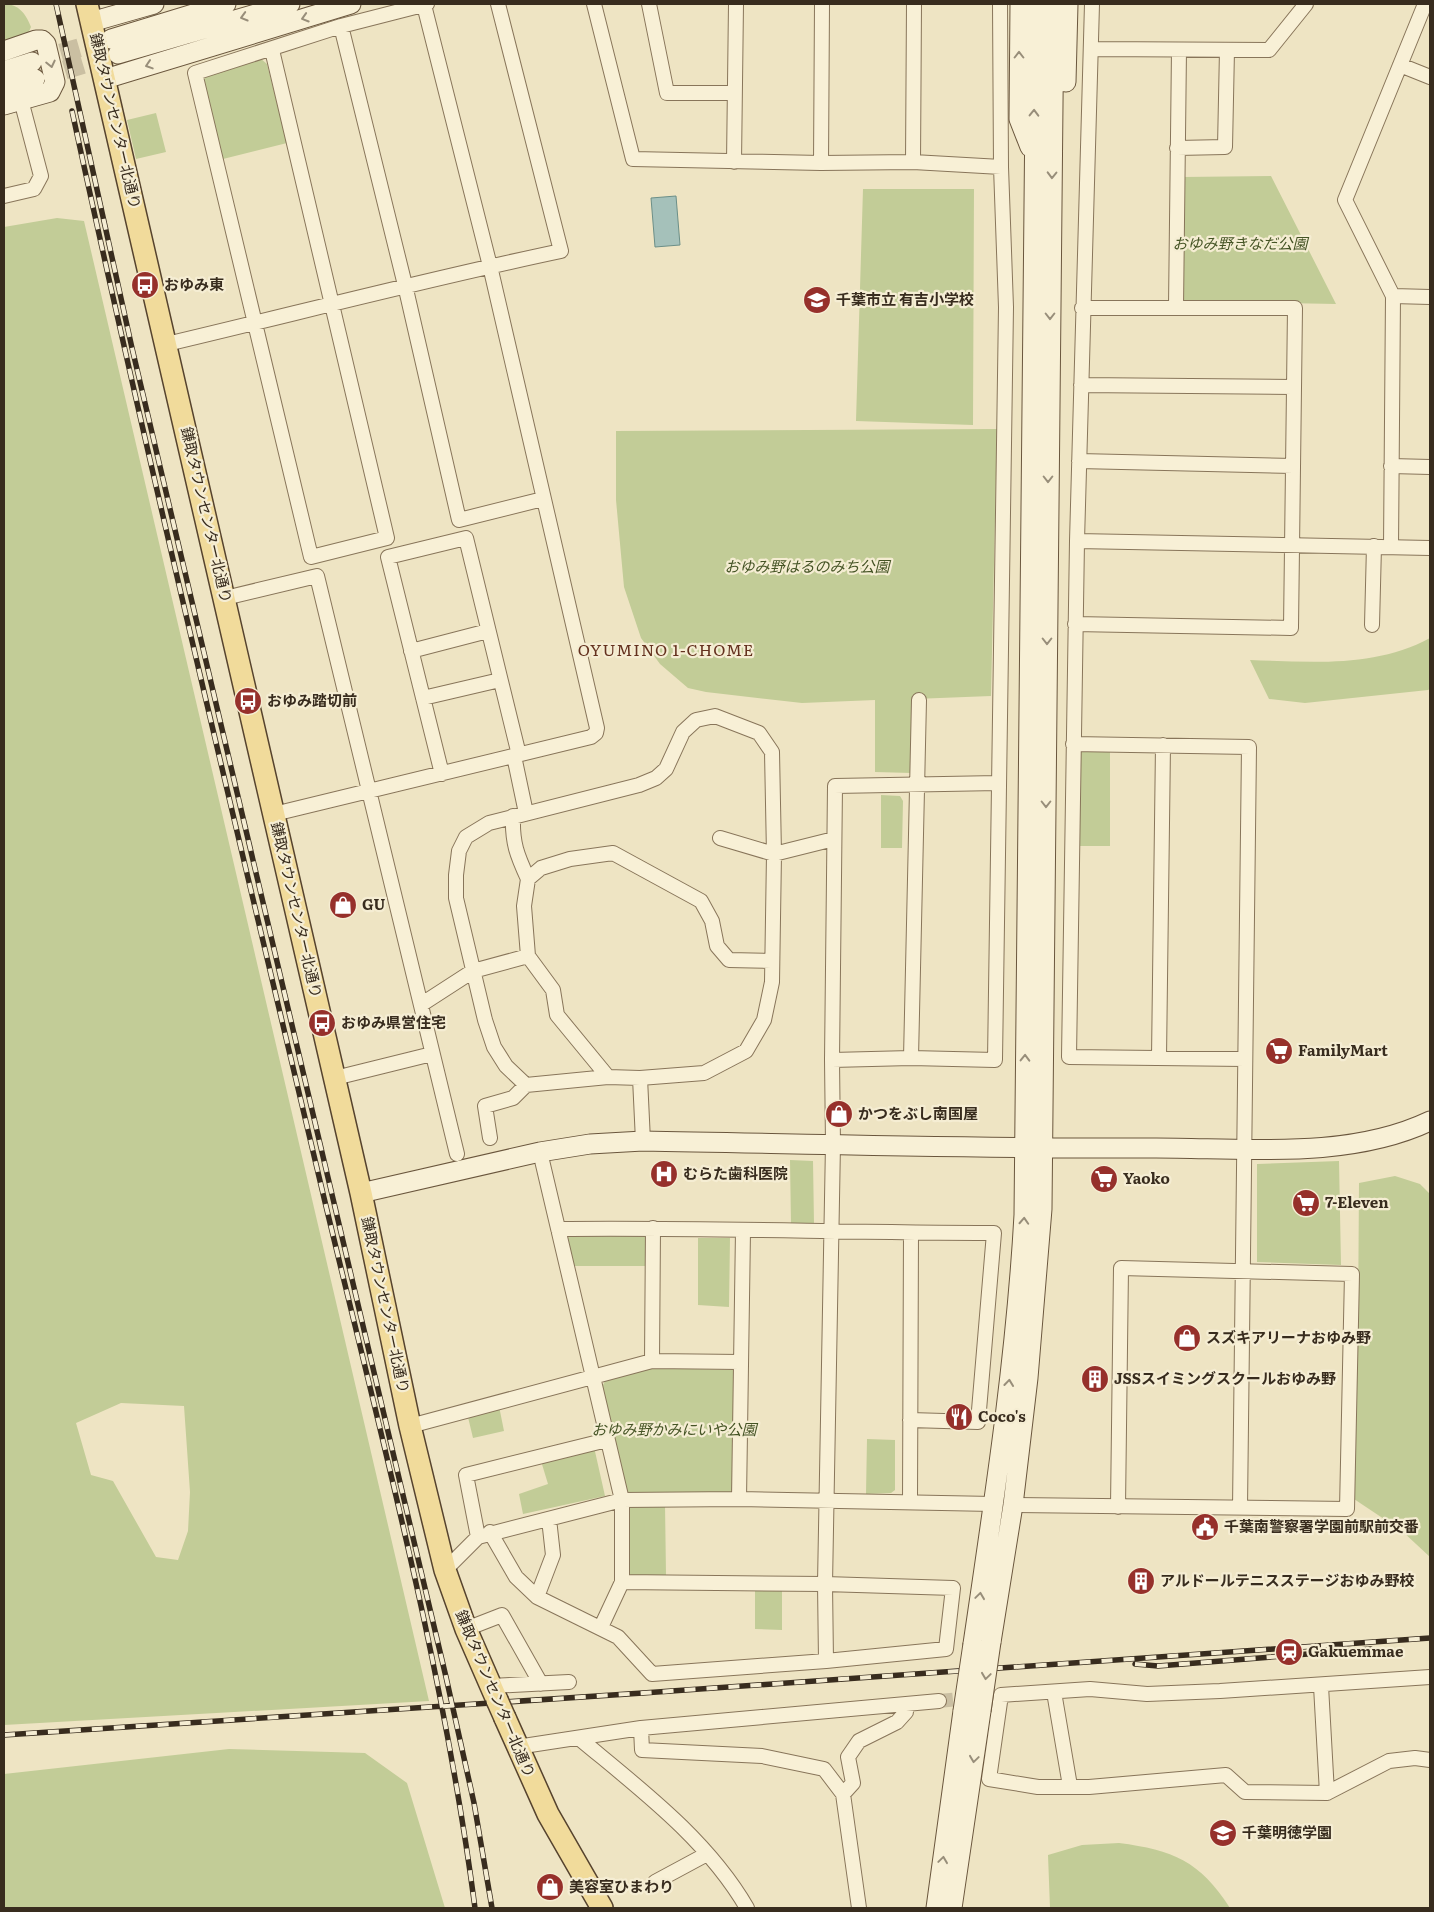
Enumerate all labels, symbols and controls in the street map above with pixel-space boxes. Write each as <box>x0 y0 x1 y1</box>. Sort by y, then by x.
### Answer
one-way arrow <box>240 12 248 22</box>
one-way arrow <box>301 12 309 22</box>
street label: 鎌取タウンセンター北通り <box>85 30 148 211</box>
one-way arrow <box>1014 50 1024 58</box>
one-way arrow <box>45 59 56 68</box>
one-way arrow <box>145 59 154 69</box>
one-way arrow <box>1029 109 1039 116</box>
one-way arrow <box>1047 171 1058 179</box>
park label: おゆみ野きなだ公園 <box>1172 231 1309 254</box>
bus stop icon: おゆみ東 <box>130 270 160 300</box>
place label: おゆみ東 <box>164 272 224 295</box>
school or university icon: 千葉市立 有吉小学校 <box>802 285 832 315</box>
place label: 千葉市立 有吉小学校 <box>836 287 974 310</box>
one-way arrow <box>1045 312 1055 320</box>
street label: 鎌取タウンセンター北通り <box>176 424 239 605</box>
one-way arrow <box>1043 475 1054 483</box>
park label: おゆみ野はるのみち公園 <box>724 554 891 577</box>
district label: OYUMINO 1-CHOME <box>578 637 754 661</box>
one-way arrow <box>1042 638 1052 645</box>
bus stop icon: おゆみ踏切前 <box>233 686 263 716</box>
place label: おゆみ踏切前 <box>267 688 357 711</box>
one-way arrow <box>1041 800 1051 808</box>
street label: 鎌取タウンセンター北通り <box>266 819 329 1000</box>
shop icon: GU <box>328 890 358 920</box>
place label: GU <box>362 892 385 915</box>
bus stop icon: おゆみ県営住宅 <box>307 1008 337 1038</box>
place label: おゆみ県営住宅 <box>341 1010 446 1033</box>
supermarket icon: FamilyMart <box>1264 1036 1294 1066</box>
place label: FamilyMart <box>1298 1038 1388 1061</box>
one-way arrow <box>1020 1054 1030 1062</box>
shop icon: かつをぶし南国屋 <box>824 1099 854 1129</box>
place label: かつをぶし南国屋 <box>858 1101 978 1124</box>
hospital icon: むらた歯科医院 <box>649 1159 679 1189</box>
place label: むらた歯科医院 <box>683 1161 788 1184</box>
supermarket icon: Yaoko <box>1089 1164 1119 1194</box>
place label: Yaoko <box>1123 1166 1170 1189</box>
supermarket icon: 7-Eleven <box>1291 1188 1321 1218</box>
place label: 7-Eleven <box>1325 1190 1389 1213</box>
street label: 鎌取タウンセンター北通り <box>357 1214 416 1395</box>
one-way arrow <box>1018 1217 1029 1225</box>
shop icon: スズキアリーナおゆみ野 <box>1172 1323 1202 1353</box>
place label: スズキアリーナおゆみ野 <box>1206 1325 1371 1348</box>
building icon: JSSスイミングスクールおゆみ野 <box>1080 1364 1110 1394</box>
place label: JSSスイミングスクールおゆみ野 <box>1114 1366 1336 1389</box>
one-way arrow <box>1003 1378 1014 1386</box>
restaurant icon: Coco's <box>944 1402 974 1432</box>
place label: Coco's <box>978 1404 1026 1427</box>
park label: おゆみ野かみにいや公園 <box>591 1417 758 1440</box>
public building icon: 千葉南警察署学園前駅前交番 <box>1190 1512 1220 1542</box>
place label: 千葉南警察署学園前駅前交番 <box>1224 1514 1419 1537</box>
building icon: アルドールテニスステージおゆみ野校 <box>1126 1566 1156 1596</box>
place label: アルドールテニスステージおゆみ野校 <box>1160 1568 1415 1591</box>
one-way arrow <box>974 1591 985 1599</box>
street label: 鎌取タウンセンター北通り <box>451 1606 542 1781</box>
station icon: Gakuemmae <box>1274 1637 1304 1667</box>
place label: Gakuemmae <box>1308 1639 1404 1662</box>
one-way arrow <box>981 1673 992 1681</box>
one-way arrow <box>969 1755 980 1763</box>
school or university icon: 千葉明徳学園 <box>1208 1818 1238 1848</box>
place label: 千葉明徳学園 <box>1242 1820 1332 1843</box>
one-way arrow <box>937 1856 948 1864</box>
shop icon: 美容室ひまわり <box>535 1872 565 1902</box>
place label: 美容室ひまわり <box>569 1874 674 1897</box>

